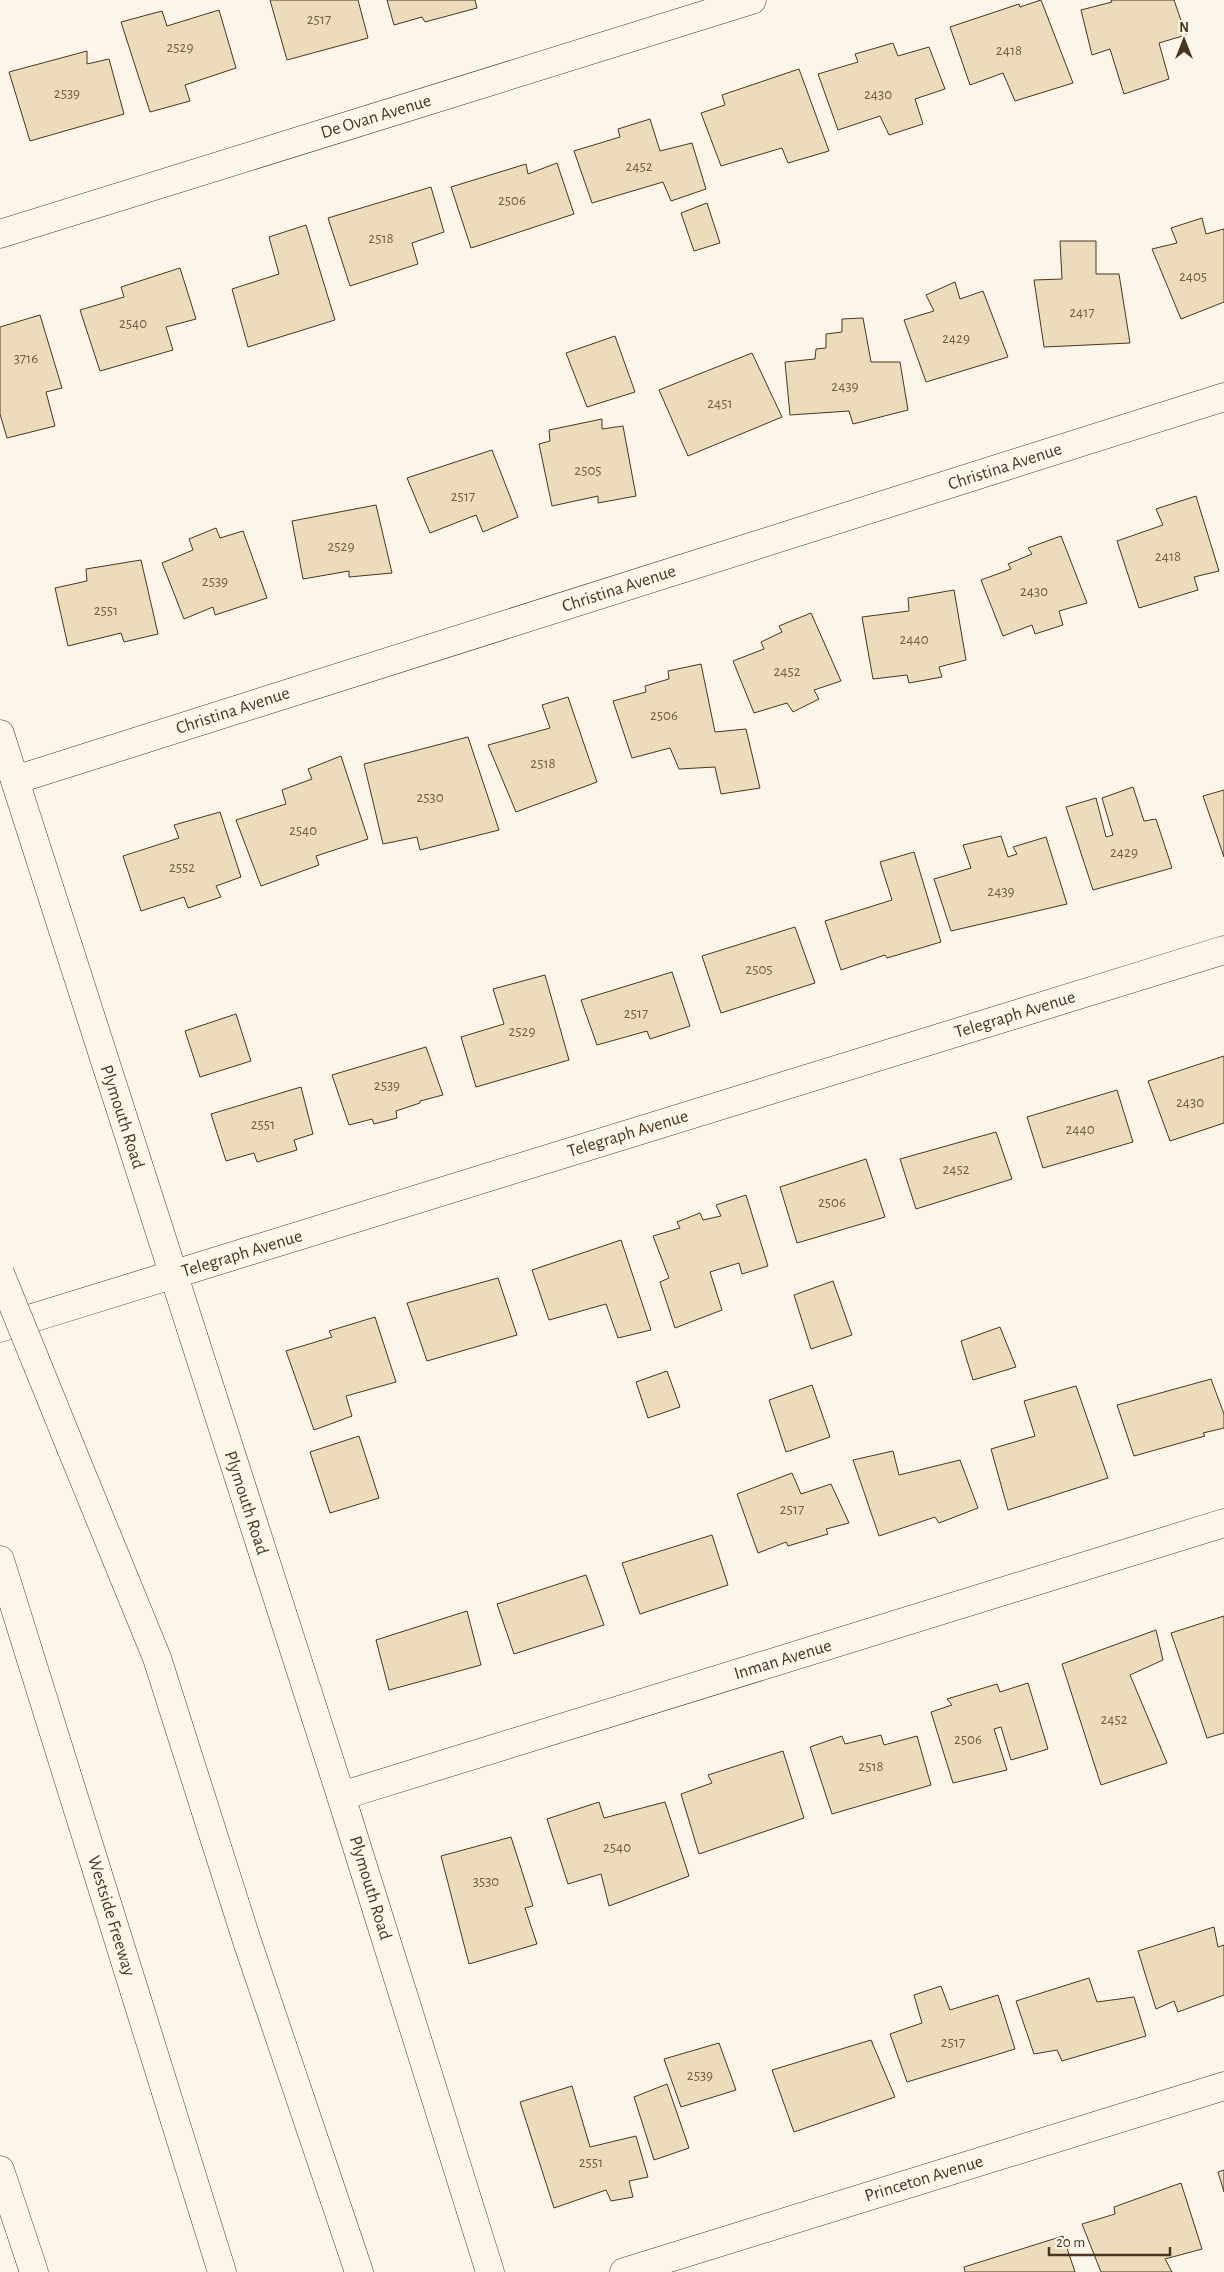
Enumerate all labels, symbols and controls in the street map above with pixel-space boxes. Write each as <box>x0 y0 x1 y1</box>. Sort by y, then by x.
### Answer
house number: 2517 <box>307 12 331 27</box>
north arrow <box>1159 15 1209 65</box>
text: N <box>1179 21 1189 35</box>
house number: 2529 <box>167 40 193 55</box>
house number: 2418 <box>996 43 1022 58</box>
house number: 2539 <box>54 86 80 101</box>
house number: 2430 <box>864 87 892 102</box>
street label: De Ovan Avenue <box>319 92 433 142</box>
house number: 2452 <box>625 159 653 174</box>
house number: 2506 <box>498 193 526 208</box>
house number: 2518 <box>368 231 394 246</box>
house number: 2405 <box>1179 269 1207 284</box>
house number: 2417 <box>1069 305 1095 320</box>
house number: 2540 <box>119 316 147 331</box>
house number: 2429 <box>942 331 970 346</box>
house number: 3716 <box>14 351 38 366</box>
house number: 2439 <box>831 379 859 394</box>
house number: 2451 <box>707 396 733 411</box>
street label: Christina Avenue <box>946 440 1064 494</box>
house number: 2505 <box>574 463 602 478</box>
house number: 2517 <box>451 489 475 504</box>
house number: 2529 <box>328 539 354 554</box>
house number: 2418 <box>1155 549 1181 564</box>
street label: Christina Avenue <box>560 562 678 616</box>
house number: 2539 <box>202 574 228 589</box>
house number: 2430 <box>1020 584 1048 599</box>
house number: 2551 <box>94 603 118 618</box>
house number: 2440 <box>899 632 929 647</box>
house number: 2452 <box>773 664 801 679</box>
street label: Christina Avenue <box>174 684 292 738</box>
house number: 2506 <box>650 708 678 723</box>
house number: 2518 <box>530 756 556 771</box>
house number: 2530 <box>416 790 444 805</box>
house number: 2540 <box>289 823 317 838</box>
house number: 2429 <box>1110 845 1138 860</box>
house number: 2552 <box>169 860 195 875</box>
house number: 2439 <box>987 884 1015 899</box>
house number: 2505 <box>745 962 773 977</box>
street label: Telegraph Avenue <box>953 988 1077 1042</box>
house number: 2517 <box>624 1006 648 1021</box>
house number: 2529 <box>509 1024 535 1039</box>
street label: Plymouth Road <box>97 1063 147 1171</box>
house number: 2539 <box>374 1078 400 1093</box>
house number: 2430 <box>1176 1095 1204 1110</box>
street label: Telegraph Avenue <box>566 1107 690 1161</box>
house number: 2551 <box>251 1117 275 1132</box>
house number: 2440 <box>1065 1122 1095 1137</box>
house number: 2452 <box>942 1162 970 1177</box>
house number: 2506 <box>818 1195 846 1210</box>
street label: Telegraph Avenue <box>180 1227 304 1281</box>
street label: Plymouth Road <box>221 1449 271 1557</box>
house number: 2517 <box>780 1502 804 1517</box>
street label: Inman Avenue <box>732 1637 834 1683</box>
house number: 2452 <box>1100 1712 1128 1727</box>
house number: 2506 <box>954 1732 982 1747</box>
house number: 2518 <box>858 1759 884 1774</box>
street label: Plymouth Road <box>346 1834 394 1942</box>
house number: 2540 <box>603 1840 631 1855</box>
street label: Westside Freeway <box>84 1854 138 1979</box>
house number: 3530 <box>473 1874 499 1889</box>
house number: 2517 <box>941 2035 965 2050</box>
house number: 2539 <box>687 2068 713 2083</box>
street label: Princeton Avenue <box>863 2152 985 2206</box>
house number: 2551 <box>579 2155 603 2170</box>
scale bar <box>1049 2224 1170 2256</box>
text: 20 m <box>1056 2235 1085 2250</box>

